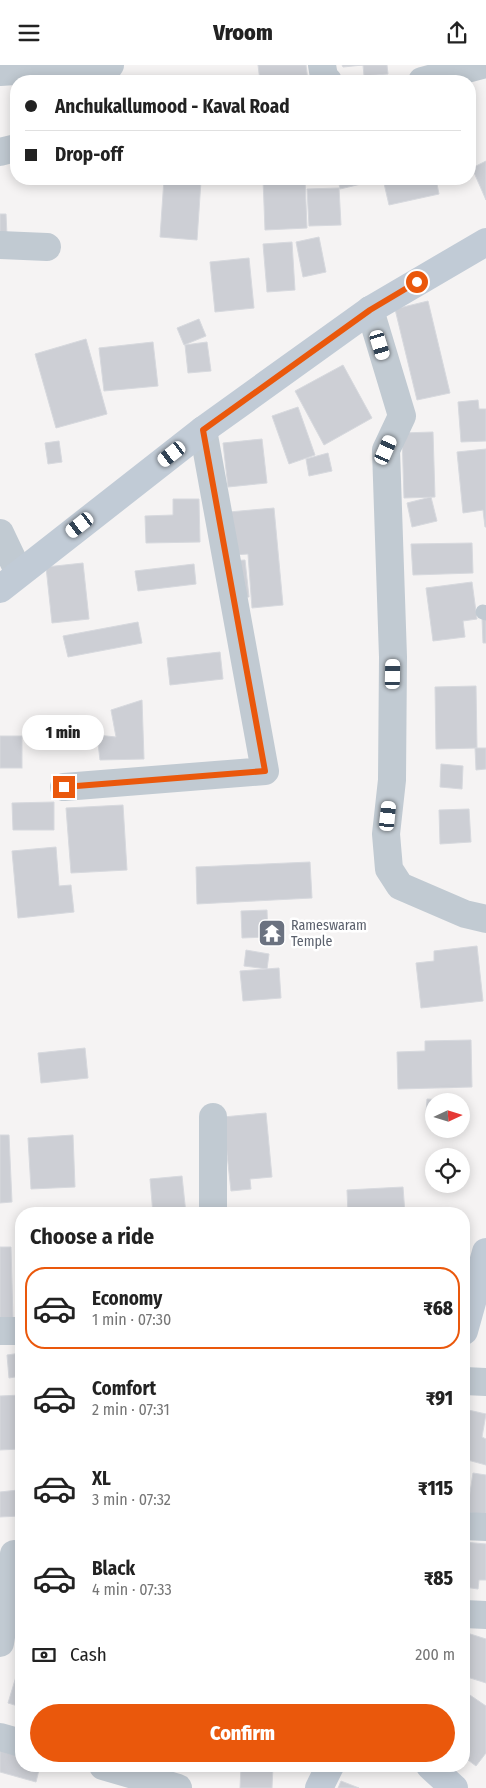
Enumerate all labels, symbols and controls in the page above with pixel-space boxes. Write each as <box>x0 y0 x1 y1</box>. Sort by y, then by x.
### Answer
icon: menu <box>15 19 43 47</box>
text: Vroom <box>213 19 273 46</box>
icon: share <box>443 19 471 47</box>
text: Anchukallumood - Kaval Road <box>55 95 290 118</box>
text: Drop-off <box>55 143 123 166</box>
route start <box>406 271 428 293</box>
car <box>368 328 391 362</box>
car <box>373 433 398 467</box>
car <box>155 439 188 469</box>
car <box>63 510 96 540</box>
car <box>385 659 400 689</box>
callout: 1 min <box>23 715 105 749</box>
text: 1 min <box>46 723 80 742</box>
route end <box>53 776 75 798</box>
car <box>378 800 397 832</box>
place label: Rameswaram Temple <box>291 917 367 950</box>
temple icon: Rameswaram Temple <box>257 918 287 948</box>
north arrow <box>425 1093 470 1137</box>
map controls <box>425 1093 470 1193</box>
button: locate <box>425 1148 470 1193</box>
text: Choose a ride <box>30 1223 154 1250</box>
icon: car <box>32 1286 77 1331</box>
text: Economy <box>92 1287 162 1310</box>
text: ₹68 <box>423 1297 453 1320</box>
text: 1 min · 07:30 <box>92 1310 171 1329</box>
icon: car <box>32 1376 77 1421</box>
text: Comfort <box>92 1377 156 1400</box>
text: ₹91 <box>426 1387 453 1410</box>
text: 2 min · 07:31 <box>92 1400 170 1419</box>
icon: car <box>32 1466 77 1511</box>
text: XL <box>92 1467 111 1490</box>
text: ₹115 <box>418 1477 453 1500</box>
text: 3 min · 07:32 <box>92 1490 171 1509</box>
icon: car <box>32 1556 77 1601</box>
text: Black <box>92 1557 135 1580</box>
text: ₹85 <box>424 1567 453 1590</box>
text: 4 min · 07:33 <box>92 1580 172 1599</box>
icon: cash <box>30 1641 58 1669</box>
text: Cash <box>70 1643 107 1666</box>
text: 200 m <box>415 1645 455 1664</box>
button: Confirm <box>30 1704 455 1762</box>

